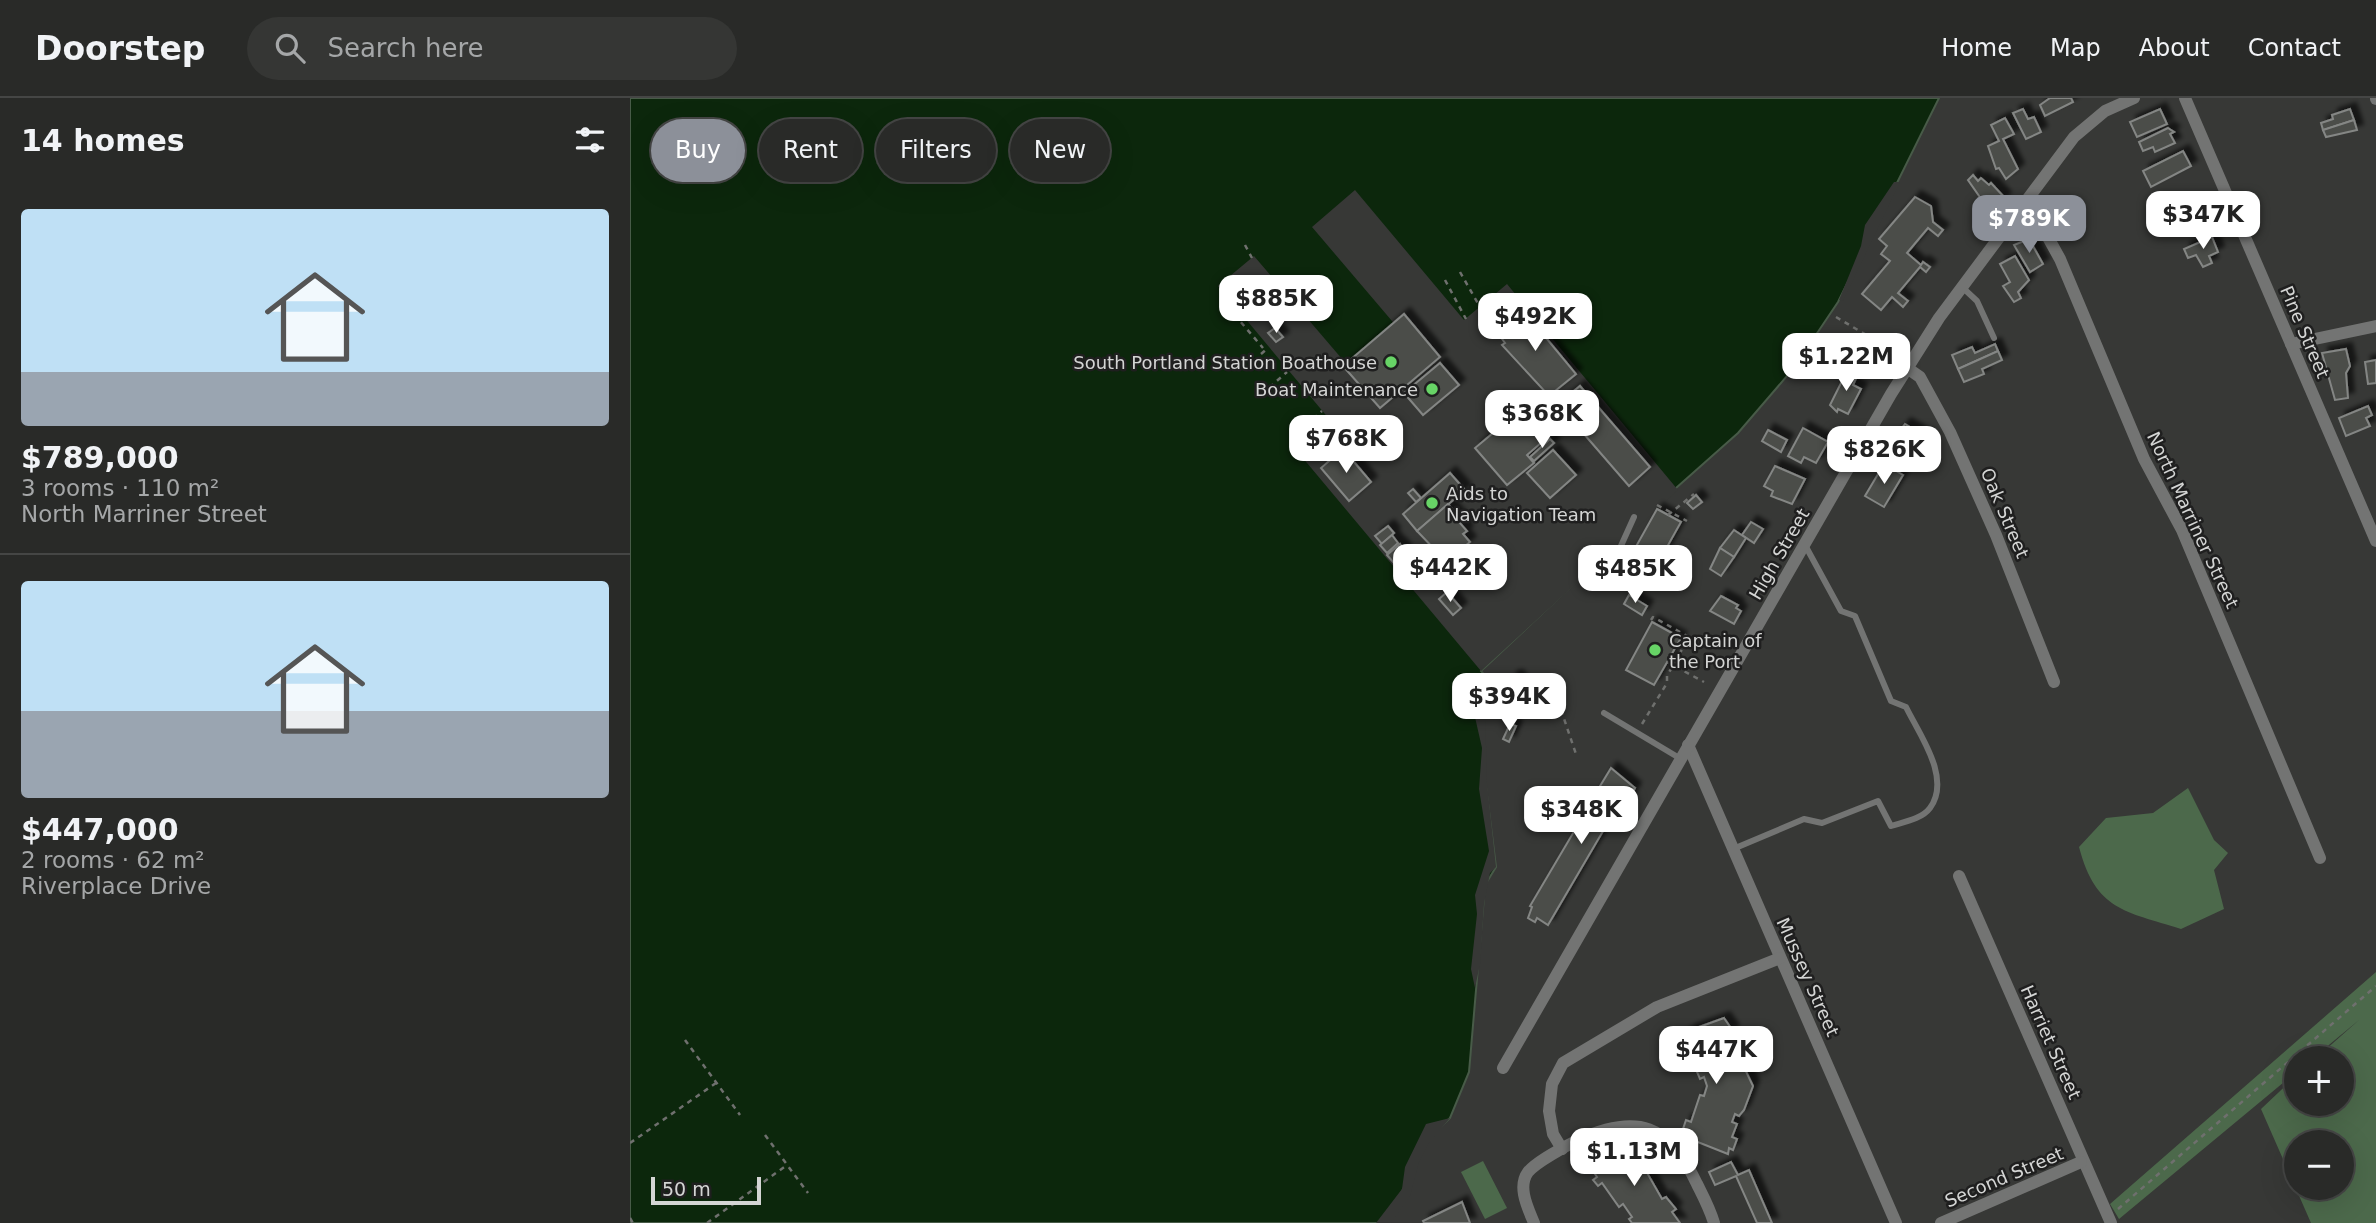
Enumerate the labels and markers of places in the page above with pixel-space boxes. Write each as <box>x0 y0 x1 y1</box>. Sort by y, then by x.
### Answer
pin: $347K <box>2154 192 2252 251</box>
pin: $789K <box>1980 195 2078 255</box>
pin: $885K <box>1227 275 1325 335</box>
pin: $492K <box>1486 294 1584 353</box>
pin: $1.22M <box>1789 334 1903 393</box>
place label: South Portland Station Boathouse <box>1073 352 1377 373</box>
marker: South Portland Station Boathouse <box>1383 354 1399 370</box>
place label: Boat Maintenance <box>1255 379 1418 400</box>
marker: Boat Maintenance <box>1424 381 1440 397</box>
pin: $368K <box>1493 390 1591 450</box>
pin: $768K <box>1297 416 1395 475</box>
pin: $826K <box>1835 426 1933 486</box>
place label: Aids to Navigation Team <box>1446 483 1596 525</box>
marker: Aids to Navigation Team <box>1424 495 1440 511</box>
pin: $442K <box>1401 545 1499 604</box>
pin: $485K <box>1586 546 1684 605</box>
place label: Captain of the Port <box>1669 630 1762 672</box>
marker: Captain of the Port <box>1647 642 1663 658</box>
pin: $394K <box>1460 674 1558 733</box>
pin: $348K <box>1532 786 1630 846</box>
pin: $447K <box>1667 1026 1765 1086</box>
pin: $1.13M <box>1577 1128 1691 1188</box>

